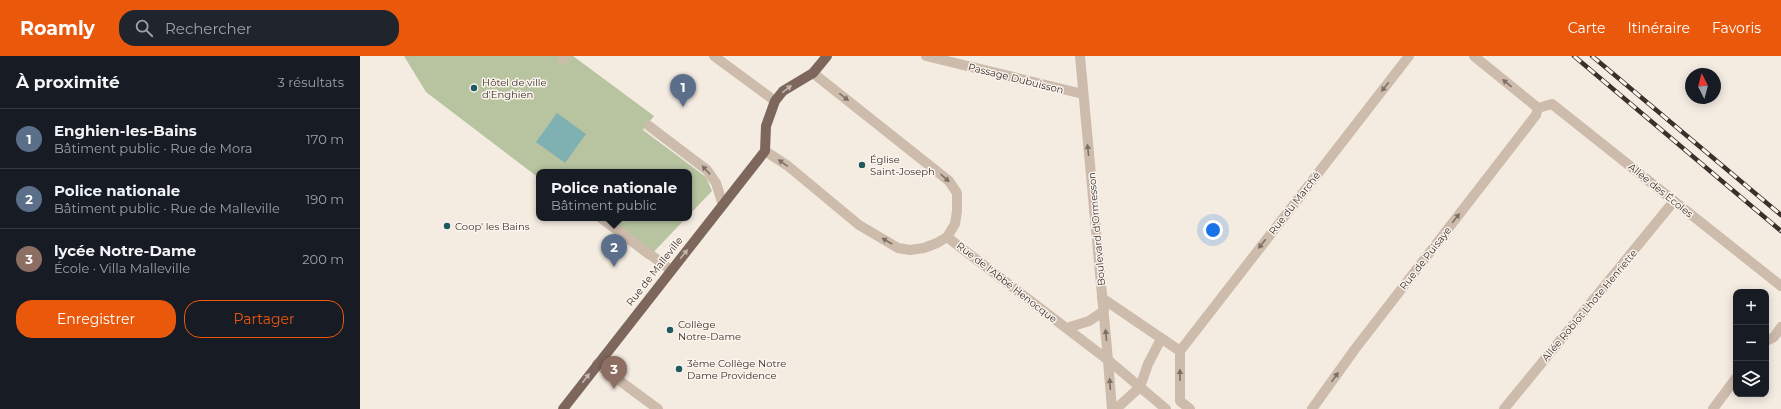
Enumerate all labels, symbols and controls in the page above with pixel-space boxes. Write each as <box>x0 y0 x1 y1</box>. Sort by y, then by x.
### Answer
search box <box>119 10 399 46</box>
text: Roamly <box>20 17 95 40</box>
icon: search <box>133 17 155 39</box>
text: Rechercher <box>165 19 252 38</box>
text: Carte <box>1568 19 1605 37</box>
text: Itinéraire <box>1627 19 1690 37</box>
text: Favoris <box>1712 19 1761 37</box>
street label: Passage Dubuisson <box>967 60 1065 97</box>
north arrow <box>1685 68 1721 104</box>
text: À proximité <box>16 72 120 92</box>
text: 3 résultats <box>278 74 344 90</box>
pin: 1 <box>670 74 696 107</box>
place label: Hôtel de ville d'Enghien <box>482 76 547 101</box>
one-way arrow <box>1502 79 1513 88</box>
one-way arrow <box>1381 81 1390 92</box>
marker: Hôtel de ville d'Enghien <box>469 83 479 93</box>
one-way arrow <box>781 85 792 93</box>
one-way arrow <box>838 93 849 102</box>
text: Enghien-les-Bains <box>54 121 197 140</box>
text: 1 <box>26 131 32 147</box>
text: 170 m <box>306 131 344 147</box>
text: Bâtiment public · Rue de Mora <box>54 140 253 156</box>
one-way arrow <box>1085 144 1092 156</box>
place label: Église Saint-Joseph <box>870 153 935 178</box>
one-way arrow <box>778 159 789 167</box>
marker: Église Saint-Joseph <box>857 160 867 170</box>
street label: Allée des Écoles <box>1626 160 1696 221</box>
one-way arrow <box>701 165 711 175</box>
popup <box>536 169 692 221</box>
street label: Rue du Marché <box>1266 169 1323 237</box>
street label: Boulevard d'Ormesson <box>1085 172 1108 286</box>
one-way arrow <box>940 174 950 183</box>
text: Police nationale <box>551 178 677 197</box>
text: Police nationale <box>54 181 180 200</box>
text: 2 <box>25 191 33 207</box>
text: 190 m <box>306 191 344 207</box>
text: Bâtiment public <box>551 197 657 213</box>
text: Bâtiment public · Rue de Malleville <box>54 200 280 216</box>
one-way arrow <box>1452 213 1461 224</box>
place label: Coop' les Bains <box>455 220 530 233</box>
your location <box>1203 220 1223 240</box>
marker: Coop' les Bains <box>442 221 452 231</box>
street label: Rue de Puisaye <box>1397 224 1454 292</box>
pin: 2 <box>601 234 627 267</box>
street label: Rue de Malleville <box>623 234 685 309</box>
one-way arrow <box>881 238 893 245</box>
street label: Rue de l'Abbé Henocque <box>954 239 1060 326</box>
one-way arrow <box>1258 239 1266 250</box>
text: lycée Notre-Dame <box>54 241 196 260</box>
street label: Allée Roblot Lhote Henriette <box>1539 247 1640 364</box>
one-way arrow <box>679 248 688 259</box>
text: 3 <box>25 251 33 267</box>
text: 200 m <box>302 251 344 267</box>
text: École · Villa Malleville <box>54 260 190 276</box>
map controls <box>1733 289 1769 397</box>
button: + <box>1733 289 1769 325</box>
button: Enregistrer <box>16 300 176 338</box>
button: Partager <box>184 300 344 338</box>
place label: Collège Notre-Dame <box>678 318 741 343</box>
marker: Collège Notre-Dame <box>665 325 675 335</box>
button: − <box>1733 325 1769 361</box>
one-way arrow <box>1102 329 1109 341</box>
pin: 3 <box>601 356 627 389</box>
place label: 3ème Collège Notre Dame Providence <box>687 357 786 382</box>
button: layers <box>1733 361 1769 397</box>
marker: 3ème Collège Notre Dame Providence <box>674 364 684 374</box>
one-way arrow <box>1177 368 1183 381</box>
one-way arrow <box>1331 372 1339 383</box>
one-way arrow <box>582 373 590 383</box>
one-way arrow <box>1106 378 1113 390</box>

